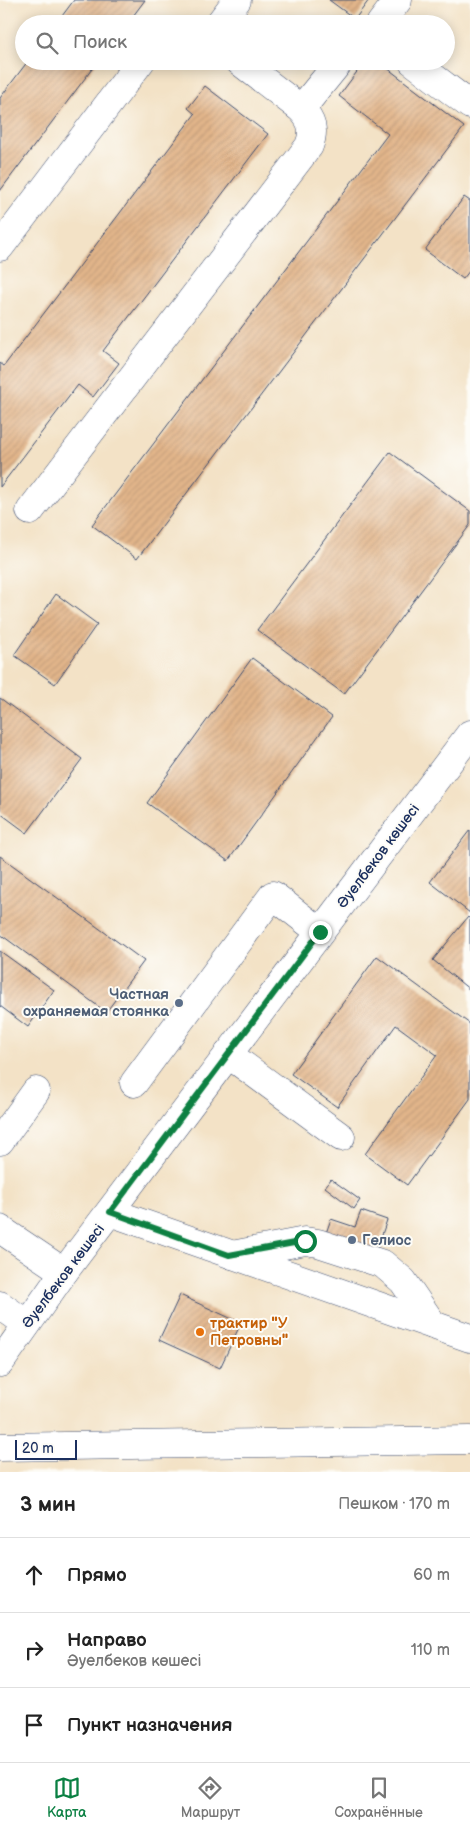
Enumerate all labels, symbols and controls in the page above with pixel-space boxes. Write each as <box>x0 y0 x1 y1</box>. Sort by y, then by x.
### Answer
search box <box>15 15 455 70</box>
icon: search <box>33 29 61 57</box>
text: Поиск <box>73 31 127 54</box>
street label: Әуелбеков көшесі <box>333 800 424 912</box>
route end <box>309 921 332 944</box>
place label: Частная охраняемая стоянка <box>23 985 169 1021</box>
marker: Частная охраняемая стоянка <box>173 997 185 1009</box>
street label: Әуелбеков көшесі <box>18 1220 109 1332</box>
route start <box>294 1230 317 1253</box>
place label: Гелиос <box>362 1231 412 1250</box>
marker: Гелиос <box>346 1234 358 1246</box>
place label: трактир "У Петровны" <box>210 1314 288 1350</box>
marker: трактир "У Петровны" <box>194 1326 206 1338</box>
scale bar <box>15 1437 78 1460</box>
text: 20 m <box>22 1440 54 1457</box>
text: 3 мин <box>20 1492 76 1517</box>
text: Пешком · 170 m <box>338 1495 450 1514</box>
icon: ahead <box>20 1561 48 1589</box>
text: Прямо <box>67 1564 127 1587</box>
text: 60 m <box>413 1566 450 1585</box>
text: Направо <box>67 1629 147 1652</box>
icon: right <box>20 1636 48 1664</box>
text: 110 m <box>411 1641 450 1660</box>
text: Әуелбеков көшесі <box>67 1652 201 1671</box>
icon: arrive <box>20 1711 48 1739</box>
text: Пункт назначения <box>67 1714 232 1737</box>
tab: Карта <box>47 1774 87 1821</box>
tab: Маршрут <box>181 1774 240 1821</box>
tab: Сохранённые <box>334 1774 423 1821</box>

